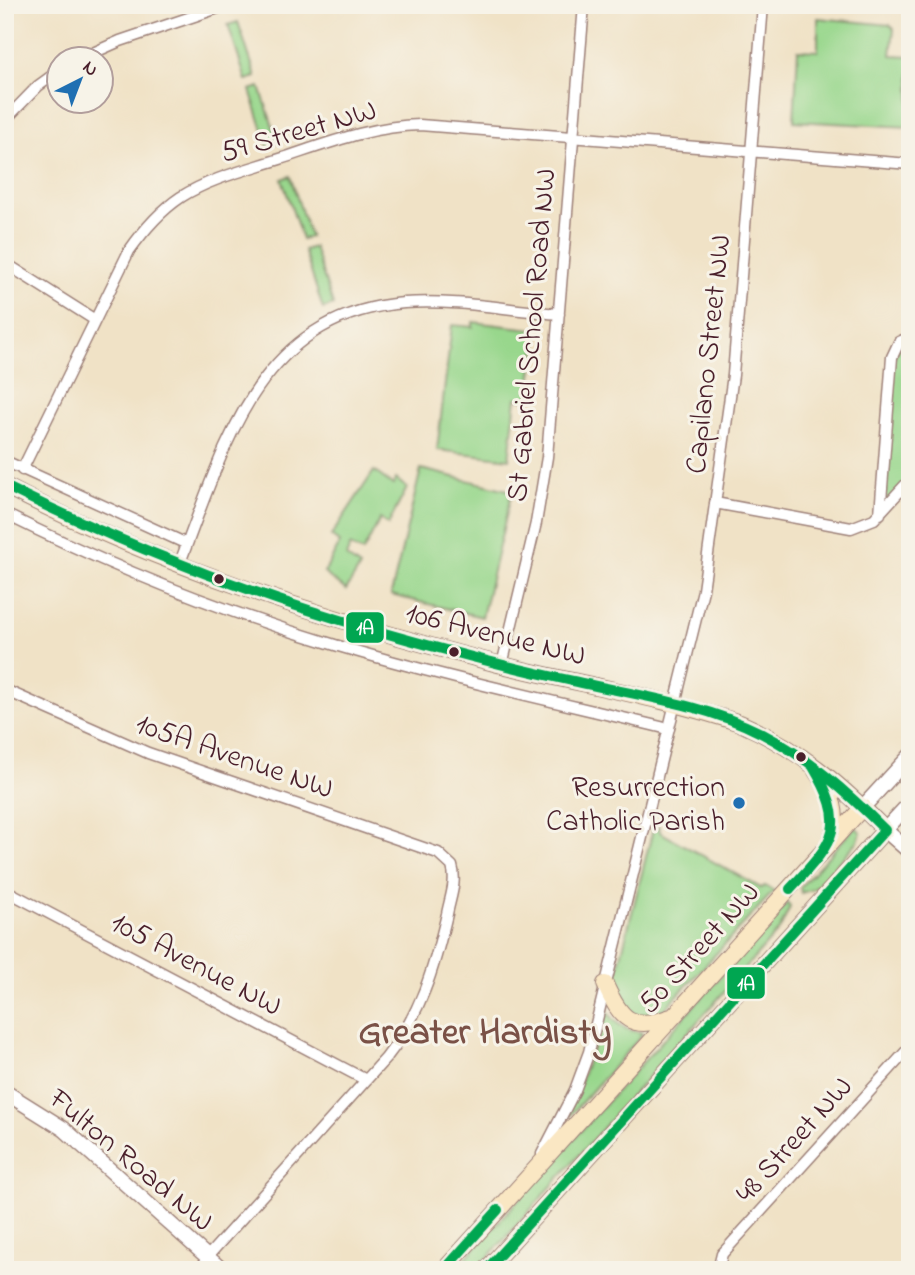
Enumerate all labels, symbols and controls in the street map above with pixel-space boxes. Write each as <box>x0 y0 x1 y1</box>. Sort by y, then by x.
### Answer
north arrow <box>46 46 116 116</box>
text: N <box>76 55 104 84</box>
street label: 59 Street NW <box>216 90 382 176</box>
street label: St Gabriel School Road NW <box>497 167 569 504</box>
street label: Capilano Street NW <box>676 233 744 476</box>
unlabelled marker <box>212 572 226 586</box>
street label: 106 Avenue NW <box>401 592 590 680</box>
line badge: 1A <box>345 611 385 644</box>
text: 1A <box>356 616 374 643</box>
unlabelled marker <box>447 645 461 659</box>
street label: 105A Avenue NW <box>129 703 339 812</box>
unlabelled marker <box>794 750 808 764</box>
place label: Resurrection Catholic Parish <box>546 767 725 845</box>
marker: Resurrection Catholic Parish <box>731 795 747 811</box>
street label: 50 Street NW <box>629 873 772 1025</box>
street label: 105 Avenue NW <box>102 902 289 1029</box>
line badge: 1A <box>726 966 766 1000</box>
text: 1A <box>737 972 755 999</box>
district label: Greater Hardisty <box>358 1007 612 1061</box>
street label: 48 Street NW <box>726 1068 864 1214</box>
street label: Fulton Road NW <box>37 1078 222 1244</box>

